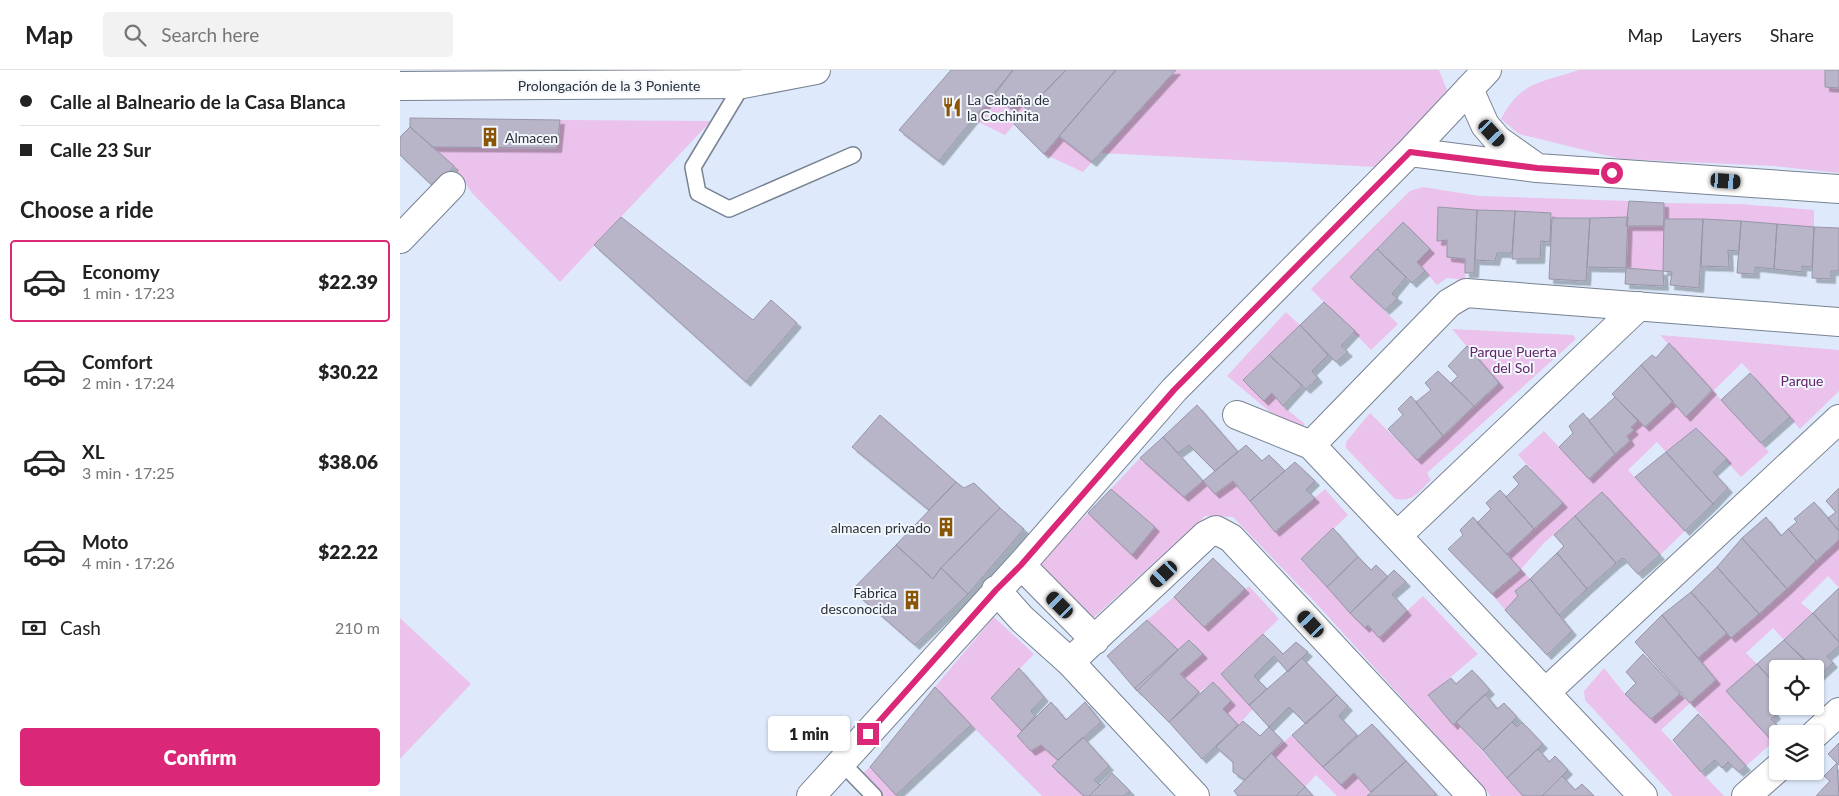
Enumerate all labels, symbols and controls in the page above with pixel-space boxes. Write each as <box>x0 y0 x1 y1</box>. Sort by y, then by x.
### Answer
search box <box>103 12 453 57</box>
text: Map <box>25 20 73 49</box>
icon: search <box>121 21 149 49</box>
text: Search here <box>161 23 259 46</box>
text: Map <box>1627 24 1663 46</box>
text: Layers <box>1691 24 1742 46</box>
text: Share <box>1770 24 1814 46</box>
street label: Prolongación de la 3 Poniente <box>518 77 700 94</box>
text: Calle al Balneario de la Casa Blanca <box>50 90 346 113</box>
place label: La Cabaña de la Cochinita <box>967 91 1049 124</box>
restaurant icon: La Cabaña de la Cochinita <box>941 96 963 118</box>
car <box>1476 117 1507 149</box>
building icon: Almacen <box>479 126 501 148</box>
place label: Almacen <box>505 129 558 146</box>
text: Calle 23 Sur <box>50 138 151 161</box>
route start <box>1601 162 1623 184</box>
car <box>1710 172 1741 190</box>
text: Choose a ride <box>20 196 154 223</box>
icon: car <box>22 259 67 304</box>
text: Economy <box>82 260 160 283</box>
text: $22.39 <box>318 270 378 293</box>
text: 1 min · 17:23 <box>82 283 175 302</box>
park label: Parque Puerta del Sol <box>1469 343 1557 376</box>
icon: car <box>22 349 67 394</box>
text: Comfort <box>82 350 153 373</box>
text: $30.22 <box>318 360 378 383</box>
park label: Parque <box>1780 372 1824 389</box>
text: 2 min · 17:24 <box>82 373 175 392</box>
icon: car <box>22 439 67 484</box>
text: XL <box>82 440 105 463</box>
text: $38.06 <box>318 450 378 473</box>
text: 3 min · 17:25 <box>82 463 175 482</box>
building icon: almacen privado <box>935 516 957 538</box>
place label: almacen privado <box>831 519 931 536</box>
icon: car <box>22 529 67 574</box>
text: Moto <box>82 530 128 553</box>
text: $22.22 <box>318 540 378 563</box>
text: 4 min · 17:26 <box>82 553 175 572</box>
car <box>1147 558 1180 590</box>
place label: Fabrica desconocida <box>821 584 897 617</box>
building icon: Fabrica desconocida <box>901 589 923 611</box>
car <box>1044 589 1075 621</box>
car <box>1295 608 1326 640</box>
icon: cash <box>20 614 48 642</box>
text: Cash <box>60 616 101 639</box>
text: 210 m <box>335 618 380 637</box>
map controls <box>1769 660 1824 780</box>
button: locate <box>1769 660 1824 715</box>
callout: 1 min <box>768 716 850 752</box>
route end <box>857 723 879 745</box>
text: 1 min <box>789 724 829 743</box>
button: layers <box>1769 725 1824 780</box>
button: Confirm <box>20 728 380 786</box>

